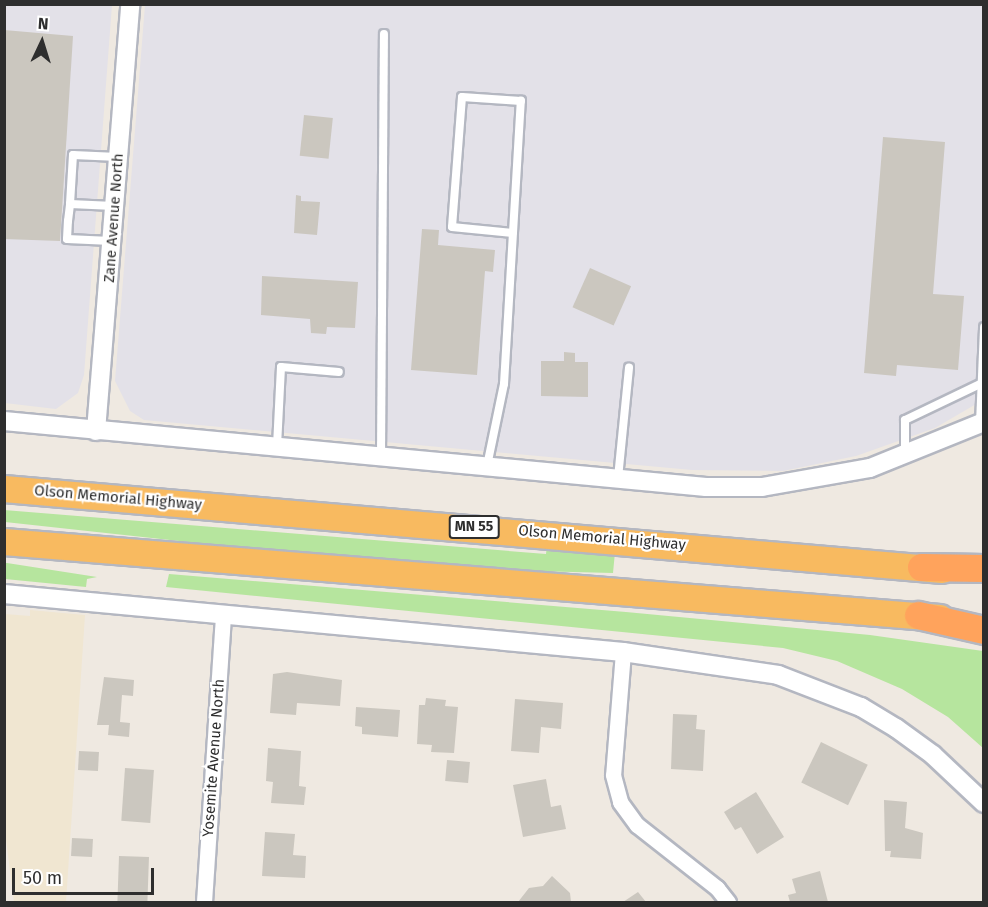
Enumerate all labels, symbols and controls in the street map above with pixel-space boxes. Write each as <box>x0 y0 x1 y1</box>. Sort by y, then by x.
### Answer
north arrow <box>12 12 72 72</box>
text: N <box>37 14 49 33</box>
street label: Zane Avenue North <box>101 153 127 283</box>
street label: Olson Memorial Highway <box>33 482 203 514</box>
road number: MN 55 <box>448 516 500 538</box>
street label: Olson Memorial Highway <box>517 522 687 554</box>
street label: Yosemite Avenue North <box>199 678 229 838</box>
scale bar <box>15 856 158 894</box>
text: 50 m <box>23 867 62 889</box>

